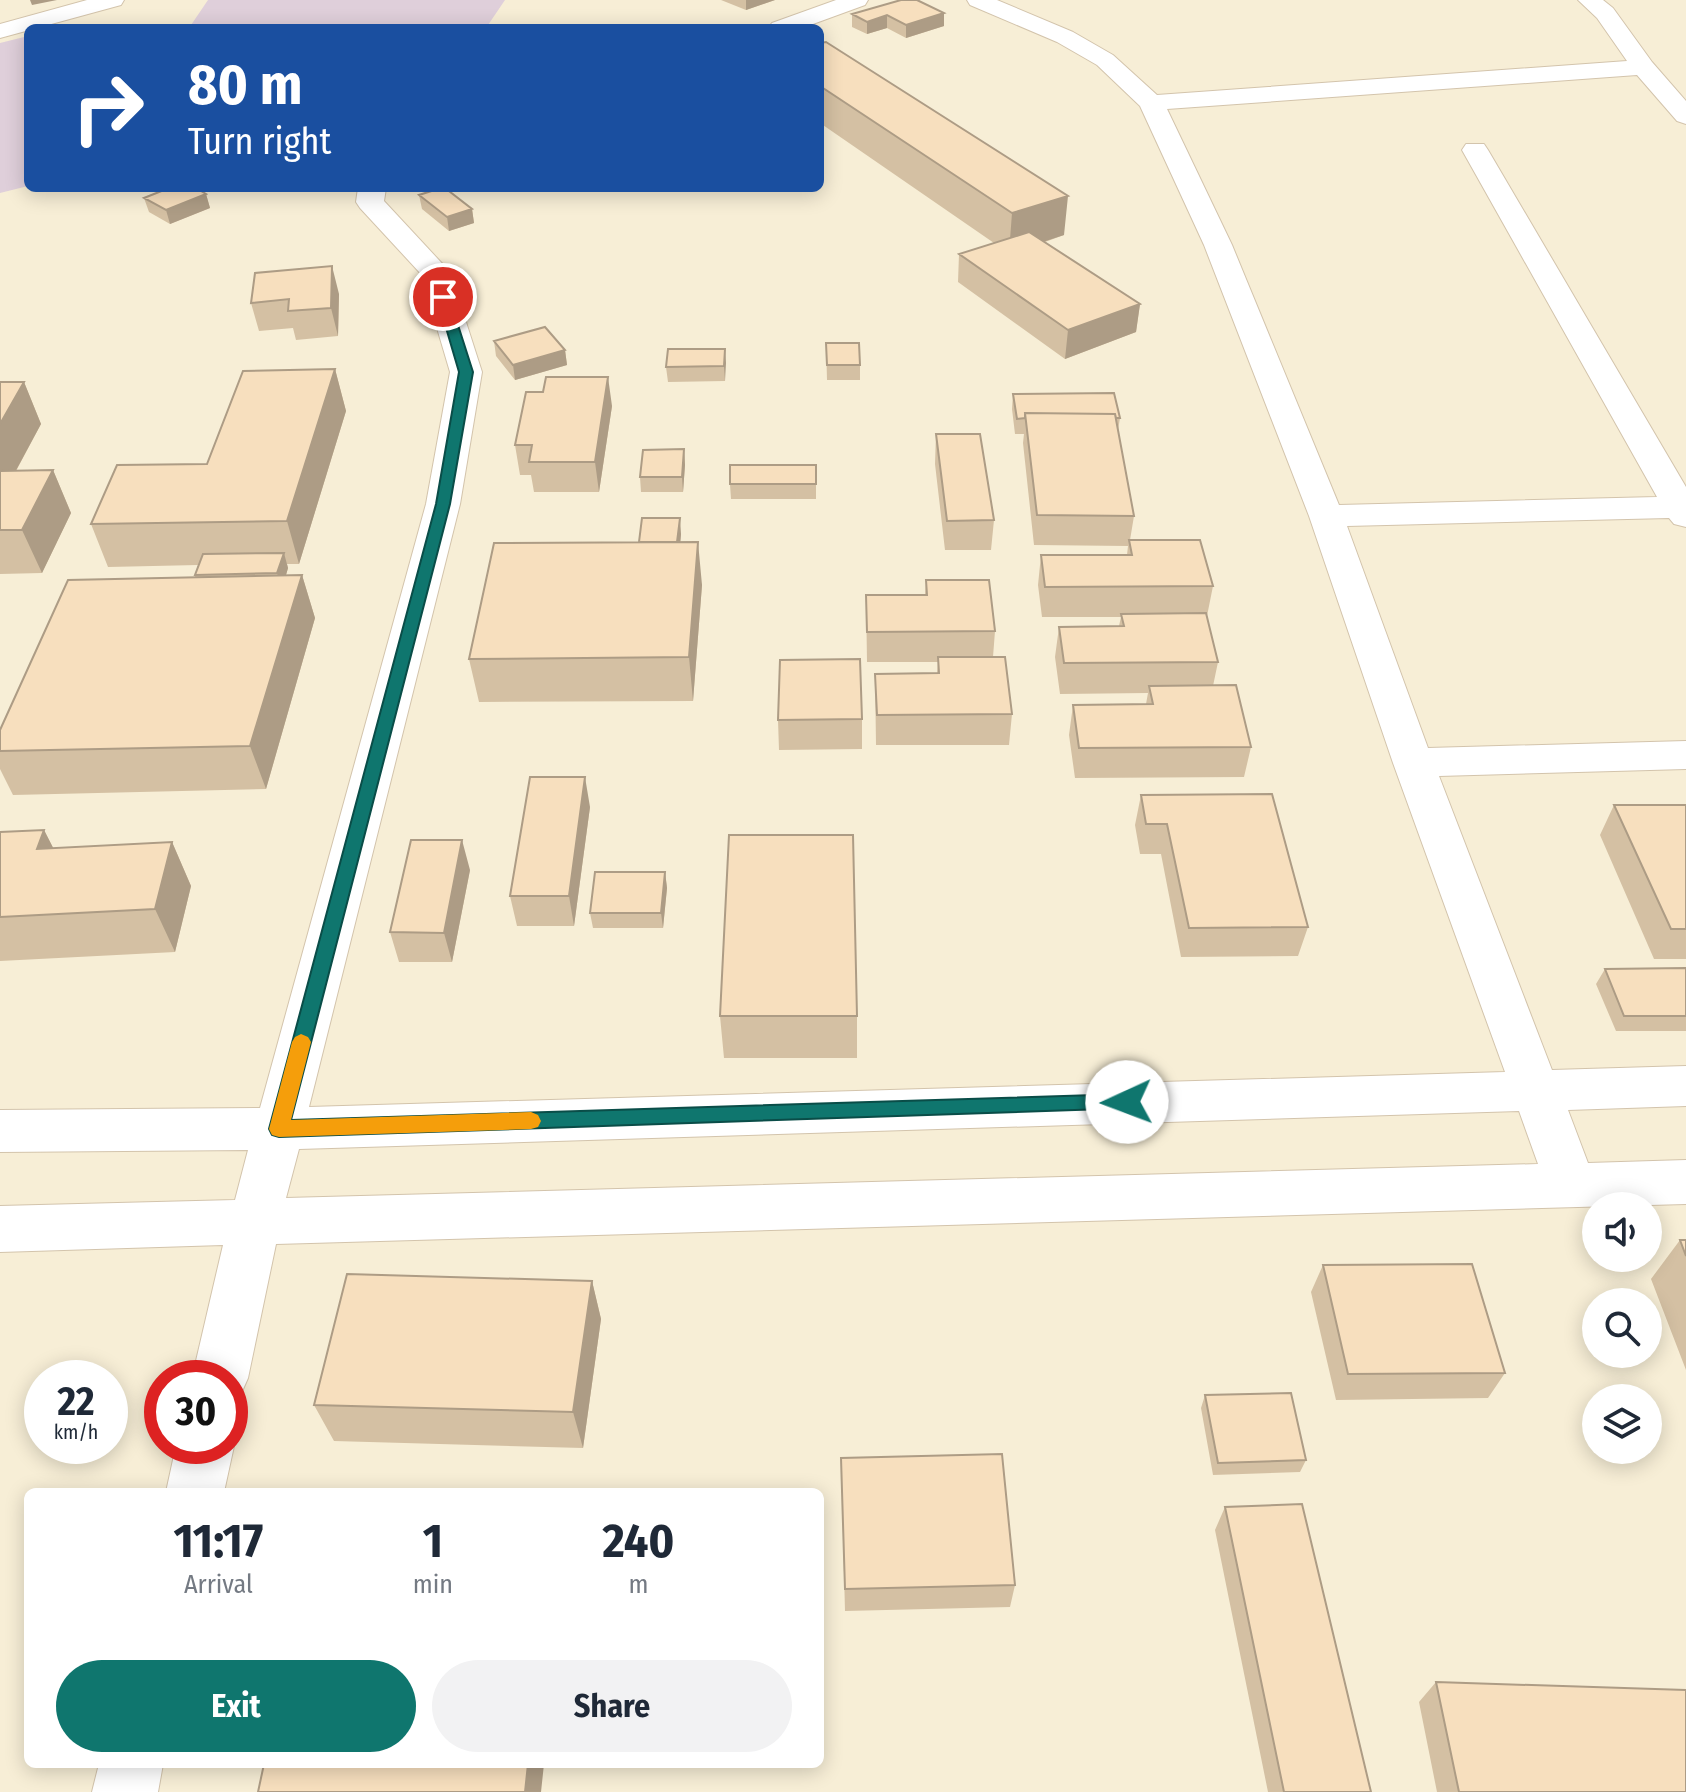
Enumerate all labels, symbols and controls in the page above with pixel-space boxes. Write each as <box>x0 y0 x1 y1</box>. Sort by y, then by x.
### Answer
text: 80 m <box>188 52 303 119</box>
icon: right <box>56 56 160 160</box>
text: Turn right <box>188 120 331 164</box>
pin <box>409 263 477 331</box>
icon: arrive <box>421 275 465 319</box>
position arrow <box>1085 1060 1169 1144</box>
map controls <box>1582 1192 1662 1464</box>
button: sound <box>1582 1192 1662 1272</box>
button: search <box>1582 1288 1662 1368</box>
speed limit sign: 30 <box>144 1360 248 1464</box>
text: 22 <box>57 1378 95 1426</box>
button: layers <box>1582 1384 1662 1464</box>
text: km/h <box>54 1420 98 1444</box>
text: 11:17 <box>173 1512 263 1570</box>
text: 1 <box>423 1512 443 1570</box>
text: 240 <box>602 1512 675 1570</box>
text: Arrival <box>184 1569 253 1600</box>
text: min <box>413 1569 453 1600</box>
text: m <box>628 1569 648 1600</box>
button: Exit <box>56 1660 416 1752</box>
button: Share <box>432 1660 792 1752</box>

